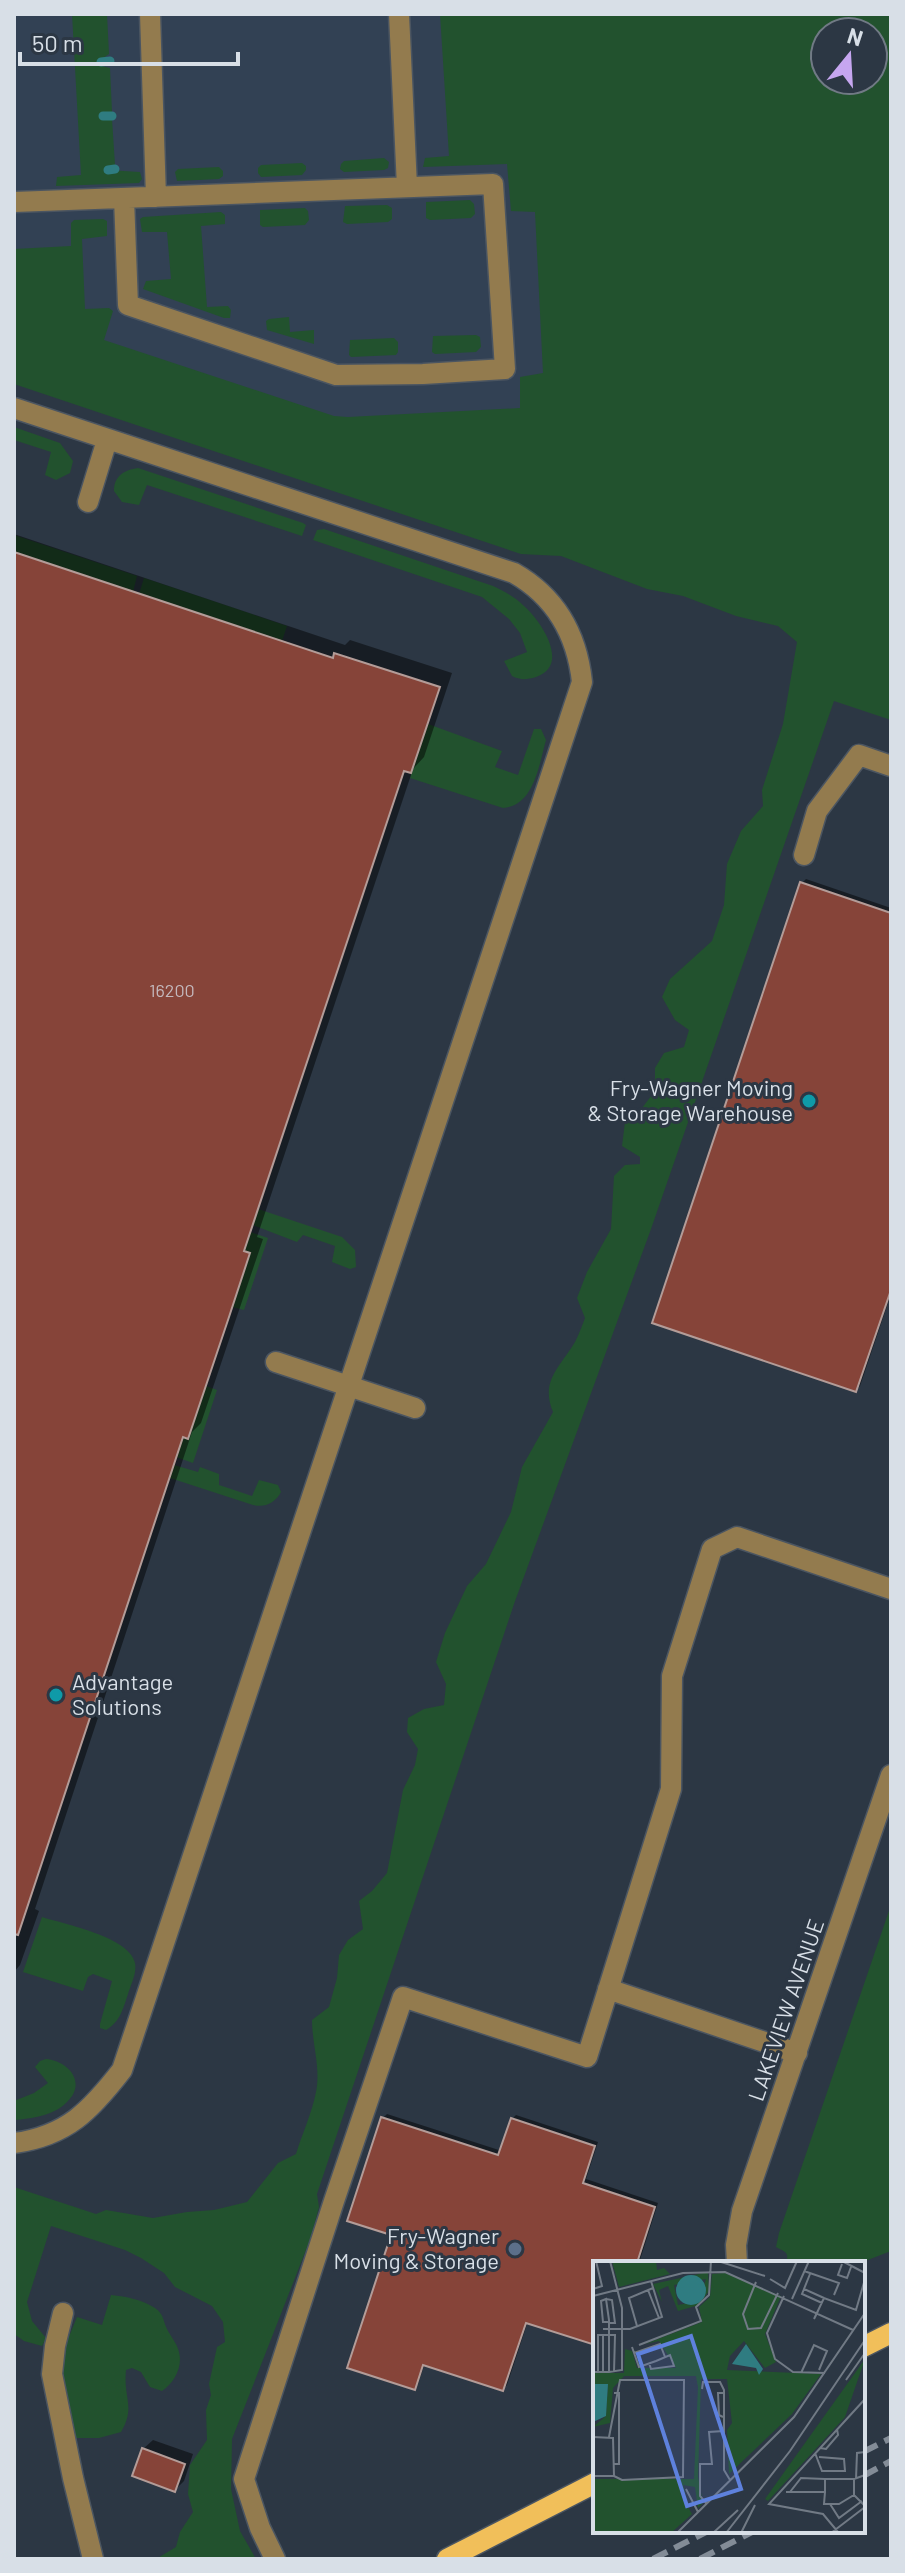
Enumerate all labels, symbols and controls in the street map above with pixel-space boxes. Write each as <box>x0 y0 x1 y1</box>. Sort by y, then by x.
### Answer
scale bar <box>20 16 238 66</box>
north arrow <box>809 16 889 96</box>
text: N <box>845 21 866 51</box>
text: 50 m <box>32 28 83 57</box>
house number: 16200 <box>149 979 195 1001</box>
place label: Fry-Wagner Moving & Storage Warehouse <box>588 1074 793 1125</box>
marker: Fry-Wagner Moving & Storage Warehouse <box>800 1092 818 1110</box>
place label: Advantage Solutions <box>72 1668 173 1719</box>
marker: Advantage Solutions <box>47 1686 65 1704</box>
street label: LAKEVIEW AVENUE <box>742 1915 828 2104</box>
place label: Fry-Wagner Moving & Storage <box>334 2222 499 2273</box>
marker: Fry-Wagner Moving & Storage <box>506 2240 524 2258</box>
inset map <box>593 2261 865 2533</box>

